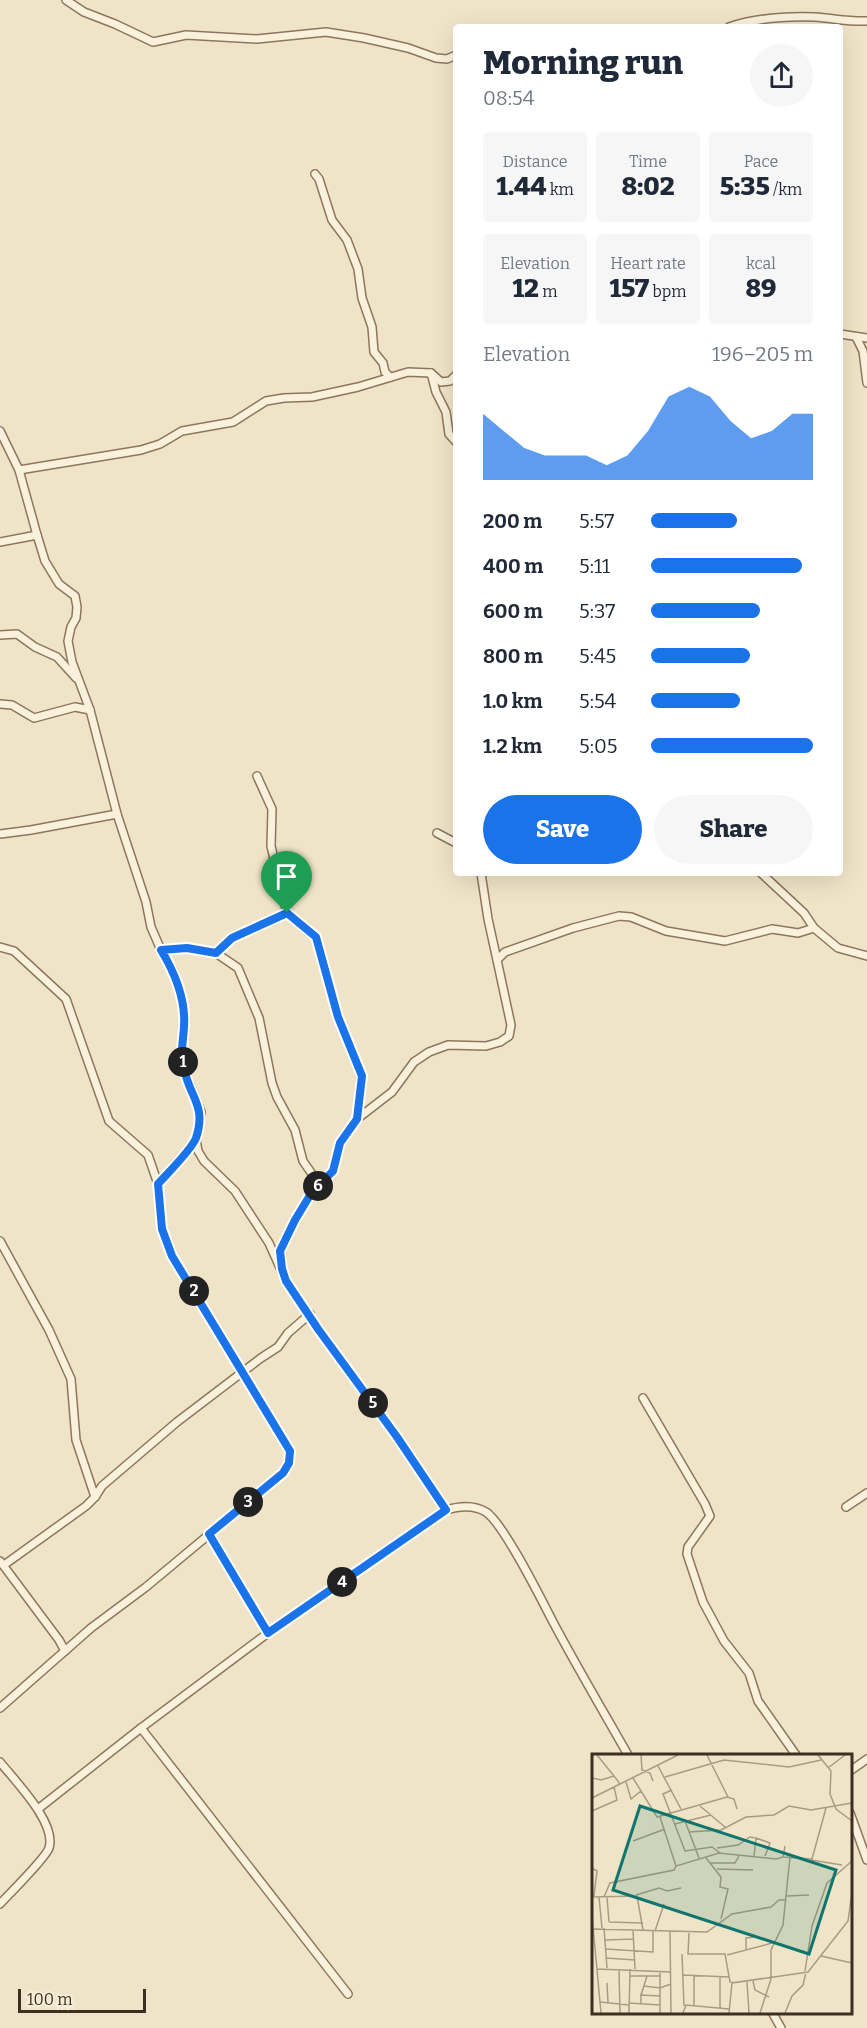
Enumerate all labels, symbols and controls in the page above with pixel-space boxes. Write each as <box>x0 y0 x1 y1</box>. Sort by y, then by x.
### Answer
text: Morning run <box>483 43 683 83</box>
button: share <box>750 44 813 107</box>
text: 08:54 <box>483 86 534 110</box>
text: Distance <box>503 152 567 171</box>
text: Time <box>629 152 667 171</box>
text: Pace <box>744 152 778 171</box>
text: 1.44 <box>496 171 547 202</box>
text: 8:02 <box>621 171 675 202</box>
text: 5:35 <box>720 171 770 202</box>
text: km <box>547 180 574 199</box>
text: /km <box>770 180 802 199</box>
text: Elevation <box>500 254 570 273</box>
text: Heart rate <box>610 254 686 273</box>
text: kcal <box>746 254 776 273</box>
text: 12 <box>513 273 539 304</box>
text: 157 <box>609 273 649 304</box>
text: 89 <box>745 273 777 304</box>
text: m <box>539 282 557 301</box>
text: bpm <box>649 282 687 301</box>
text: Elevation <box>483 342 570 366</box>
text: 196–205 m <box>712 342 813 366</box>
text: 200 m <box>483 509 542 533</box>
text: 5:57 <box>579 509 614 533</box>
text: 400 m <box>483 554 543 578</box>
text: 5:11 <box>579 554 610 578</box>
text: 600 m <box>483 599 543 623</box>
text: 5:37 <box>579 599 615 623</box>
text: 800 m <box>483 644 543 668</box>
text: 5:45 <box>579 644 616 668</box>
text: 1.0 km <box>483 689 543 713</box>
text: 5:54 <box>579 689 616 713</box>
text: 1.2 km <box>483 734 542 758</box>
text: 5:05 <box>579 734 617 758</box>
button: Save <box>483 795 642 864</box>
button: Share <box>654 795 813 864</box>
pin <box>261 851 312 913</box>
icon: arrive <box>270 860 303 893</box>
pin: 1 <box>168 1047 198 1077</box>
text: 1 <box>180 1052 186 1071</box>
pin: 6 <box>303 1171 333 1201</box>
text: 6 <box>313 1176 323 1195</box>
pin: 2 <box>179 1276 209 1306</box>
text: 2 <box>189 1281 199 1300</box>
pin: 5 <box>358 1388 388 1418</box>
text: 5 <box>369 1393 377 1412</box>
pin: 3 <box>233 1487 263 1517</box>
text: 3 <box>243 1492 253 1511</box>
pin: 4 <box>327 1567 357 1597</box>
text: 4 <box>337 1572 347 1591</box>
inset map <box>592 1754 852 2013</box>
scale bar <box>18 1986 146 2014</box>
text: 100 m <box>27 1990 72 2009</box>

